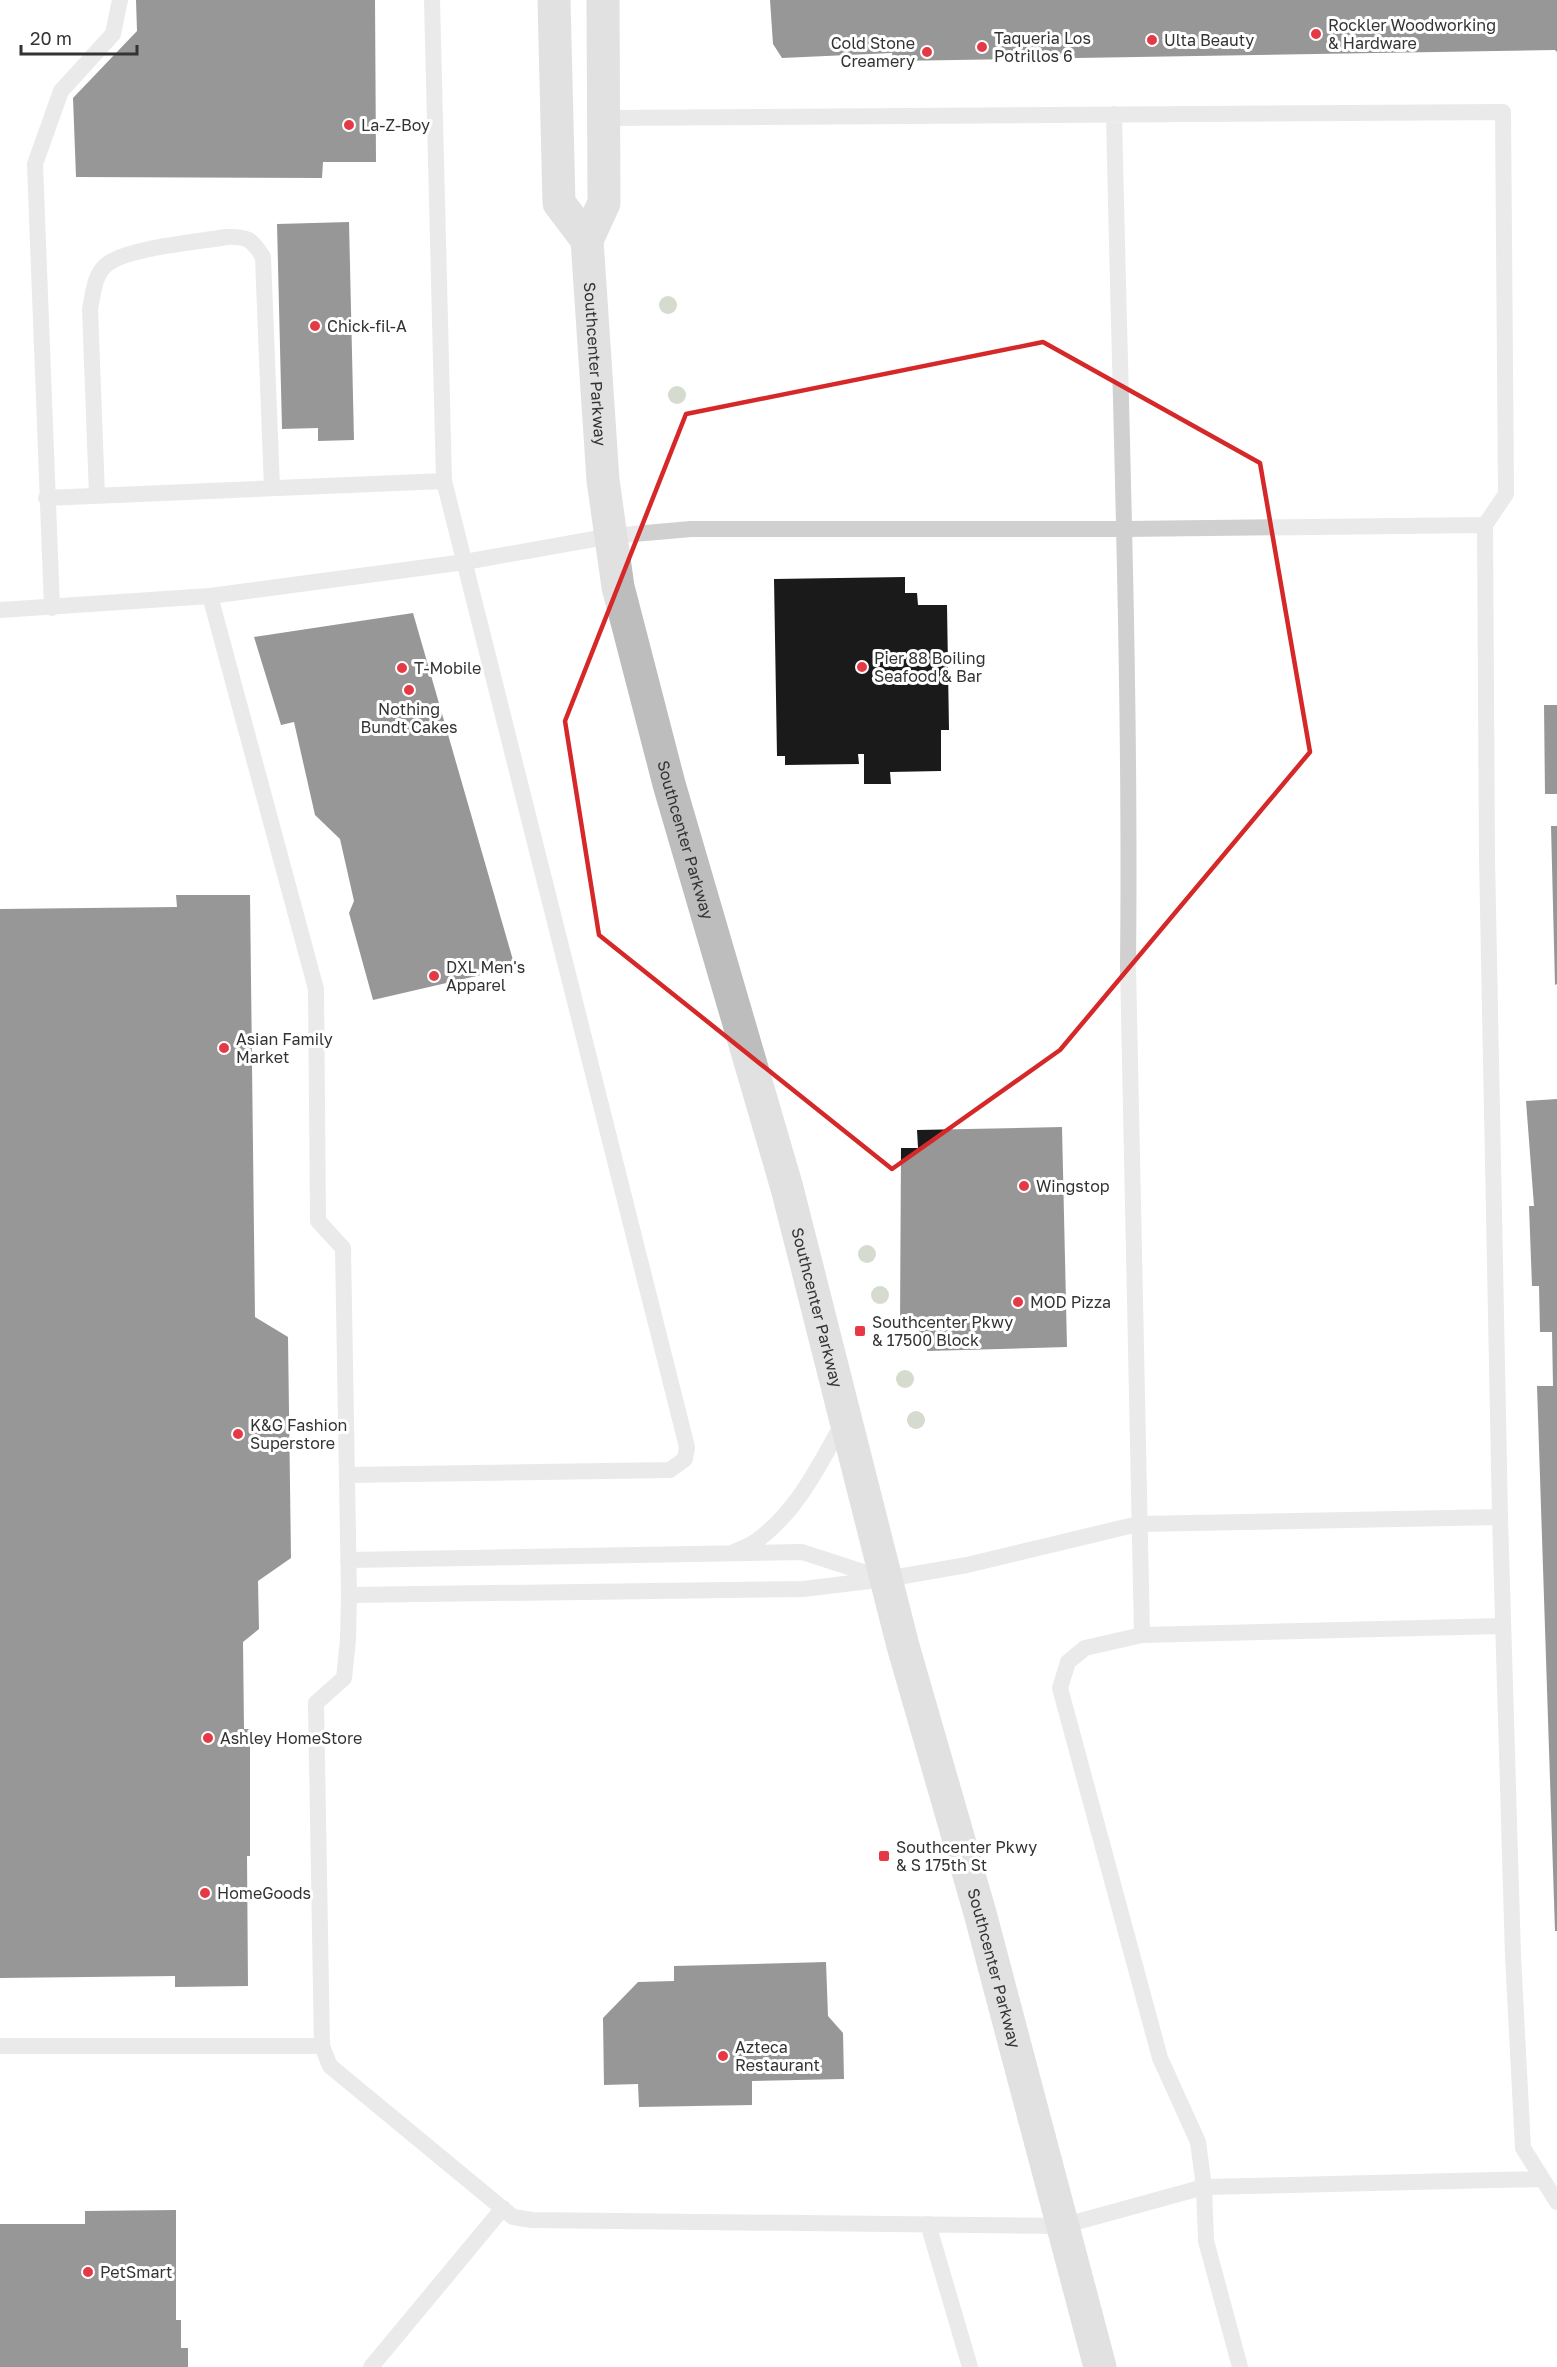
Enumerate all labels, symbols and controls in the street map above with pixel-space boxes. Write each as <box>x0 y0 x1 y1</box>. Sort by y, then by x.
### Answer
place label: Rockler Woodworking & Hardware <box>1328 15 1496 53</box>
scale bar <box>21 18 136 56</box>
text: 20 m <box>30 27 72 49</box>
marker: Rockler Woodworking & Hardware <box>1309 27 1323 41</box>
place label: Taqueria Los Potrillos 6 <box>994 28 1091 66</box>
place label: Ulta Beauty <box>1164 30 1254 50</box>
place label: Cold Stone Creamery <box>831 33 915 71</box>
marker: Ulta Beauty <box>1145 33 1159 47</box>
marker: Taqueria Los Potrillos 6 <box>975 40 989 54</box>
marker: Cold Stone Creamery <box>920 45 934 59</box>
place label: La-Z-Boy <box>361 115 430 135</box>
marker: La-Z-Boy <box>342 118 356 132</box>
street label: Southcenter Parkway <box>580 281 611 447</box>
place label: Chick-fil-A <box>327 316 407 336</box>
marker: Chick-fil-A <box>308 319 322 333</box>
place label: Pier 88 Boiling Seafood & Bar <box>874 648 986 686</box>
place label: T-Mobile <box>414 658 481 678</box>
marker: Pier 88 Boiling Seafood & Bar <box>855 660 869 674</box>
marker: T-Mobile <box>395 661 409 675</box>
marker: Nothing Bundt Cakes <box>402 683 416 697</box>
place label: Nothing Bundt Cakes <box>361 699 457 737</box>
street label: Southcenter Parkway <box>653 758 718 922</box>
place label: DXL Men's Apparel <box>446 957 525 995</box>
marker: DXL Men's Apparel <box>427 969 441 983</box>
place label: Asian Family Market <box>236 1029 333 1067</box>
marker: Asian Family Market <box>217 1041 231 1055</box>
place label: Wingstop <box>1036 1176 1110 1196</box>
marker: Wingstop <box>1017 1179 1031 1193</box>
street label: Southcenter Parkway <box>787 1225 847 1390</box>
place label: MOD Pizza <box>1030 1292 1111 1312</box>
marker: MOD Pizza <box>1011 1295 1025 1309</box>
place label: Southcenter Pkwy & 17500 Block <box>872 1312 1013 1350</box>
marker: Southcenter Pkwy & 17500 Block <box>853 1324 867 1338</box>
place label: K&G Fashion Superstore <box>250 1415 347 1453</box>
marker: K&G Fashion Superstore <box>231 1427 245 1441</box>
place label: Ashley HomeStore <box>220 1728 362 1748</box>
marker: Ashley HomeStore <box>201 1731 215 1745</box>
place label: Southcenter Pkwy & S 175th St <box>896 1837 1037 1875</box>
marker: Southcenter Pkwy & S 175th St <box>877 1849 891 1863</box>
place label: HomeGoods <box>217 1883 311 1903</box>
marker: HomeGoods <box>198 1886 212 1900</box>
street label: Southcenter Parkway <box>963 1886 1025 2050</box>
place label: Azteca Restaurant <box>735 2037 820 2075</box>
marker: Azteca Restaurant <box>716 2049 730 2063</box>
place label: PetSmart <box>100 2262 172 2282</box>
marker: PetSmart <box>81 2265 95 2279</box>

